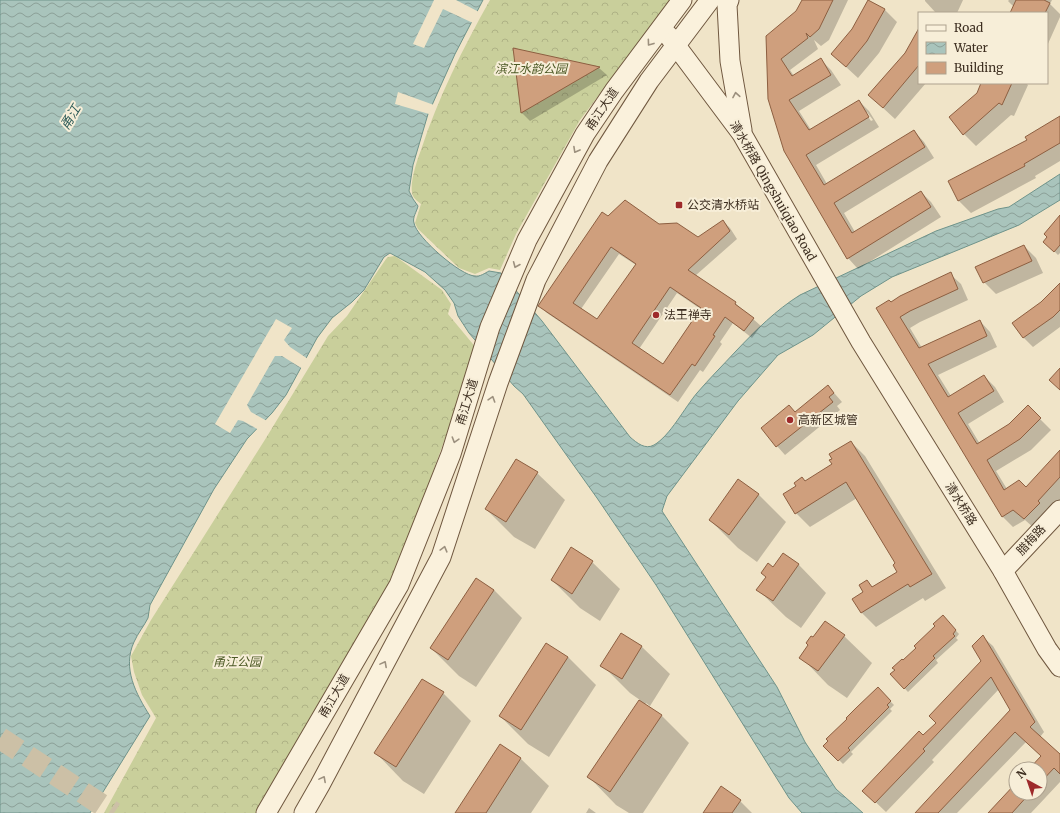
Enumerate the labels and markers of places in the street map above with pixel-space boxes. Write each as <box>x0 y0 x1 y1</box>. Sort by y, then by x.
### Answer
place label: 公交清水桥站 <box>687 197 759 212</box>
marker: 公交清水桥站 <box>674 200 684 210</box>
place label: 法王禅寺 <box>664 307 712 322</box>
marker: 法王禅寺 <box>651 310 661 320</box>
place label: 高新区城管 <box>798 412 858 427</box>
marker: 高新区城管 <box>785 415 795 425</box>

